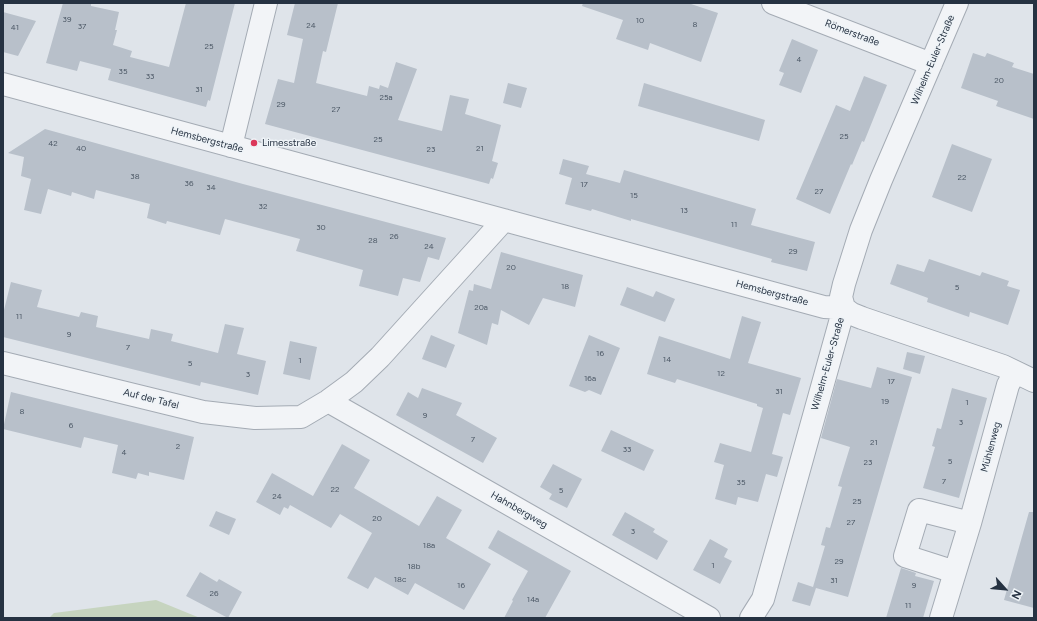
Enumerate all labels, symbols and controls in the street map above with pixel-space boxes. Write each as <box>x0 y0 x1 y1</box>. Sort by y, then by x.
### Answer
street label: Wilhelm-Euler-Straße <box>909 13 957 107</box>
house number: 39 <box>63 15 71 25</box>
house number: 10 <box>636 16 644 26</box>
street label: Römerstraße <box>823 17 881 49</box>
house number: 8 <box>693 20 697 30</box>
house number: 24 <box>306 21 316 31</box>
house number: 37 <box>78 22 86 32</box>
house number: 41 <box>11 23 19 33</box>
house number: 25 <box>204 42 214 52</box>
house number: 4 <box>797 55 801 65</box>
house number: 35 <box>119 67 127 77</box>
house number: 33 <box>146 72 154 82</box>
house number: 20 <box>994 76 1004 86</box>
house number: 31 <box>195 85 203 95</box>
house number: 25a <box>379 93 393 103</box>
house number: 29 <box>277 100 285 110</box>
house number: 27 <box>332 105 340 115</box>
street label: Hemsbergstraße <box>169 125 245 155</box>
house number: 25 <box>839 132 849 142</box>
house number: 25 <box>373 135 383 145</box>
place label: Limesstraße <box>262 137 316 149</box>
marker: Limesstraße <box>249 138 259 148</box>
house number: 42 <box>48 139 58 149</box>
house number: 40 <box>76 144 86 154</box>
house number: 21 <box>476 144 484 154</box>
house number: 23 <box>427 145 435 155</box>
house number: 38 <box>130 172 140 182</box>
house number: 22 <box>958 173 966 183</box>
house number: 36 <box>185 179 193 189</box>
house number: 17 <box>580 180 588 190</box>
house number: 34 <box>206 183 216 193</box>
house number: 27 <box>815 187 823 197</box>
house number: 15 <box>630 191 638 201</box>
house number: 32 <box>259 202 267 212</box>
house number: 13 <box>680 206 688 216</box>
house number: 11 <box>731 220 737 230</box>
house number: 30 <box>316 223 326 233</box>
house number: 26 <box>390 232 398 242</box>
house number: 28 <box>368 236 378 246</box>
house number: 24 <box>424 242 434 252</box>
house number: 29 <box>789 247 797 257</box>
house number: 20 <box>506 263 516 273</box>
street label: Hemsbergstraße <box>734 278 810 308</box>
house number: 18 <box>561 282 569 292</box>
house number: 5 <box>955 283 959 293</box>
house number: 20a <box>474 303 488 313</box>
house number: 11 <box>16 312 22 322</box>
street label: Wilhelm-Euler-Straße <box>809 316 847 412</box>
house number: 9 <box>67 330 71 340</box>
house number: 7 <box>126 343 130 353</box>
house number: 16 <box>596 349 604 359</box>
house number: 14 <box>663 355 671 365</box>
house number: 1 <box>298 356 302 366</box>
house number: 5 <box>188 359 192 369</box>
house number: 12 <box>717 369 725 379</box>
house number: 3 <box>246 370 250 380</box>
house number: 16a <box>584 374 596 384</box>
house number: 17 <box>887 377 895 387</box>
street label: Auf der Tafel <box>122 386 180 412</box>
house number: 31 <box>775 387 783 397</box>
house number: 19 <box>881 397 889 407</box>
house number: 1 <box>965 398 969 408</box>
house number: 8 <box>20 407 24 417</box>
house number: 9 <box>423 411 427 421</box>
house number: 3 <box>959 418 963 428</box>
street label: Mühlenweg <box>978 420 1004 474</box>
house number: 6 <box>69 421 73 431</box>
house number: 7 <box>471 435 475 445</box>
house number: 21 <box>870 438 878 448</box>
house number: 2 <box>176 442 180 452</box>
house number: 33 <box>623 445 631 455</box>
house number: 4 <box>122 448 126 458</box>
house number: 5 <box>948 457 952 467</box>
house number: 23 <box>864 458 872 468</box>
house number: 7 <box>942 477 946 487</box>
house number: 35 <box>737 478 745 488</box>
house number: 22 <box>331 485 339 495</box>
house number: 5 <box>559 486 563 496</box>
street label: Hahnbergweg <box>489 489 549 531</box>
house number: 24 <box>272 492 282 502</box>
house number: 25 <box>852 497 862 507</box>
house number: 20 <box>372 514 382 524</box>
house number: 27 <box>847 518 855 528</box>
house number: 3 <box>631 527 635 537</box>
house number: 18a <box>423 541 435 551</box>
house number: 29 <box>835 557 843 567</box>
house number: 1 <box>711 561 715 571</box>
house number: 18b <box>408 562 420 572</box>
north arrow <box>985 569 1025 609</box>
house number: 18c <box>394 575 406 585</box>
house number: 31 <box>830 576 838 586</box>
house number: 16 <box>457 581 465 591</box>
house number: 9 <box>912 581 916 591</box>
text: N <box>1008 588 1024 601</box>
house number: 26 <box>210 589 218 599</box>
house number: 14a <box>527 595 539 605</box>
house number: 11 <box>905 601 911 611</box>

